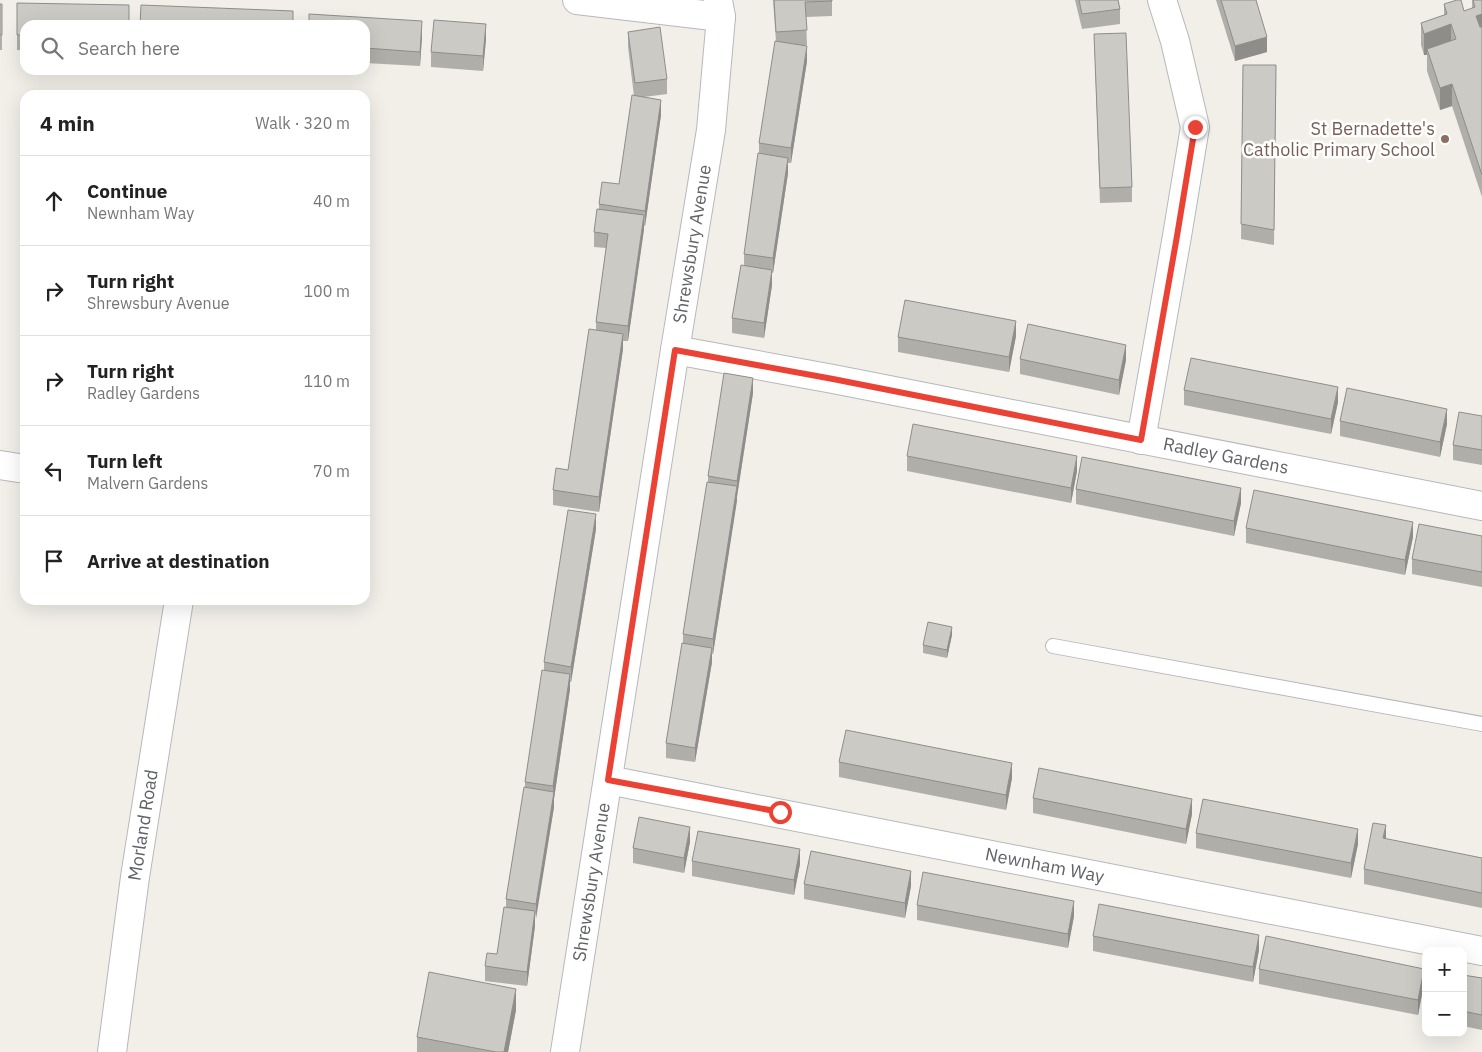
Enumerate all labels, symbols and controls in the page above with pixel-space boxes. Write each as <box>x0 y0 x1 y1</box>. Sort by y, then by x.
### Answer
search box <box>20 20 370 75</box>
icon: search <box>38 34 66 62</box>
text: Search here <box>78 36 180 60</box>
text: 4 min <box>40 109 95 137</box>
text: Walk · 320 m <box>255 113 350 133</box>
route end <box>1184 116 1207 139</box>
place label: St Bernadette's Catholic Primary School <box>1243 117 1435 161</box>
marker: St Bernadette's Catholic Primary School <box>1439 133 1451 145</box>
street label: Shrewsbury Avenue <box>668 163 716 325</box>
text: Continue <box>87 179 167 203</box>
icon: ahead <box>40 187 68 215</box>
text: 40 m <box>313 191 350 211</box>
text: Newnham Way <box>87 203 194 223</box>
text: Turn right <box>87 269 174 293</box>
icon: right <box>40 277 68 305</box>
text: 100 m <box>303 281 350 301</box>
text: Shrewsbury Avenue <box>87 293 230 313</box>
text: Turn right <box>87 359 174 383</box>
icon: right <box>40 367 68 395</box>
text: 110 m <box>303 371 350 391</box>
text: Radley Gardens <box>87 383 200 403</box>
street label: Radley Gardens <box>1161 432 1291 479</box>
text: Turn left <box>87 449 163 473</box>
icon: left <box>40 457 68 485</box>
text: 70 m <box>313 461 350 481</box>
text: Malvern Gardens <box>87 473 208 493</box>
icon: arrive <box>40 547 68 575</box>
text: Arrive at destination <box>87 549 270 573</box>
street label: Morland Road <box>123 768 163 882</box>
street label: Shrewsbury Avenue <box>567 801 615 963</box>
route start <box>769 801 792 824</box>
street label: Newnham Way <box>983 842 1106 888</box>
map controls <box>1422 947 1467 1037</box>
button: + <box>1422 947 1467 992</box>
button: − <box>1422 992 1467 1037</box>

